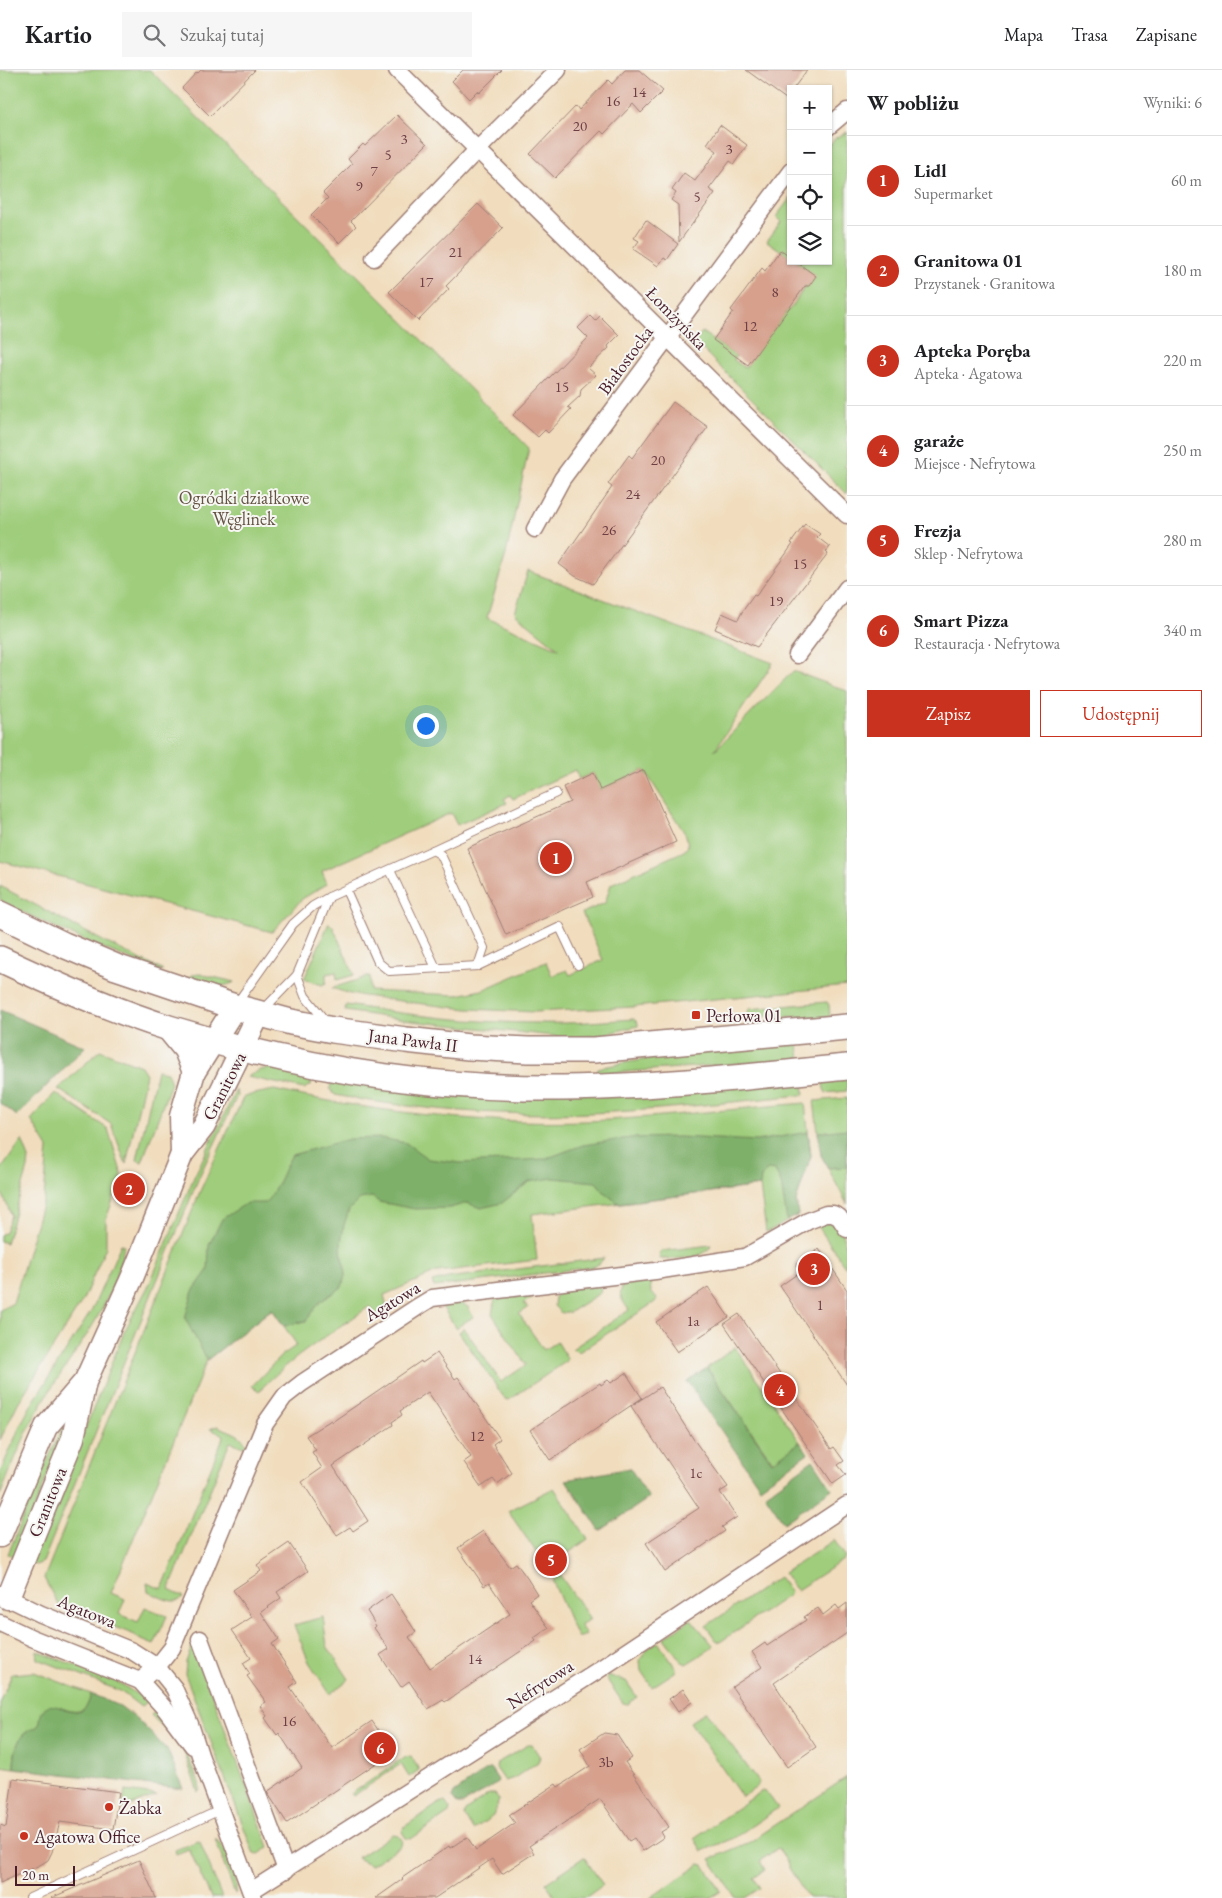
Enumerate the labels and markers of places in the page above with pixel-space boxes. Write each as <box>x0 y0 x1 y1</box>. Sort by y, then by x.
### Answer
pin: 1 <box>540 839 572 877</box>
place label: Perłowa 01 <box>706 1004 782 1027</box>
marker: Perłowa 01 <box>690 1009 702 1021</box>
pin: 2 <box>113 1170 145 1208</box>
pin: 3 <box>798 1250 830 1288</box>
pin: 4 <box>764 1371 796 1409</box>
pin: 5 <box>535 1541 567 1579</box>
pin: 6 <box>364 1729 396 1767</box>
place label: Żabka <box>119 1796 162 1819</box>
marker: Żabka <box>103 1801 115 1813</box>
place label: Agatowa Office <box>33 1825 140 1848</box>
marker: Agatowa Office <box>18 1830 30 1842</box>

